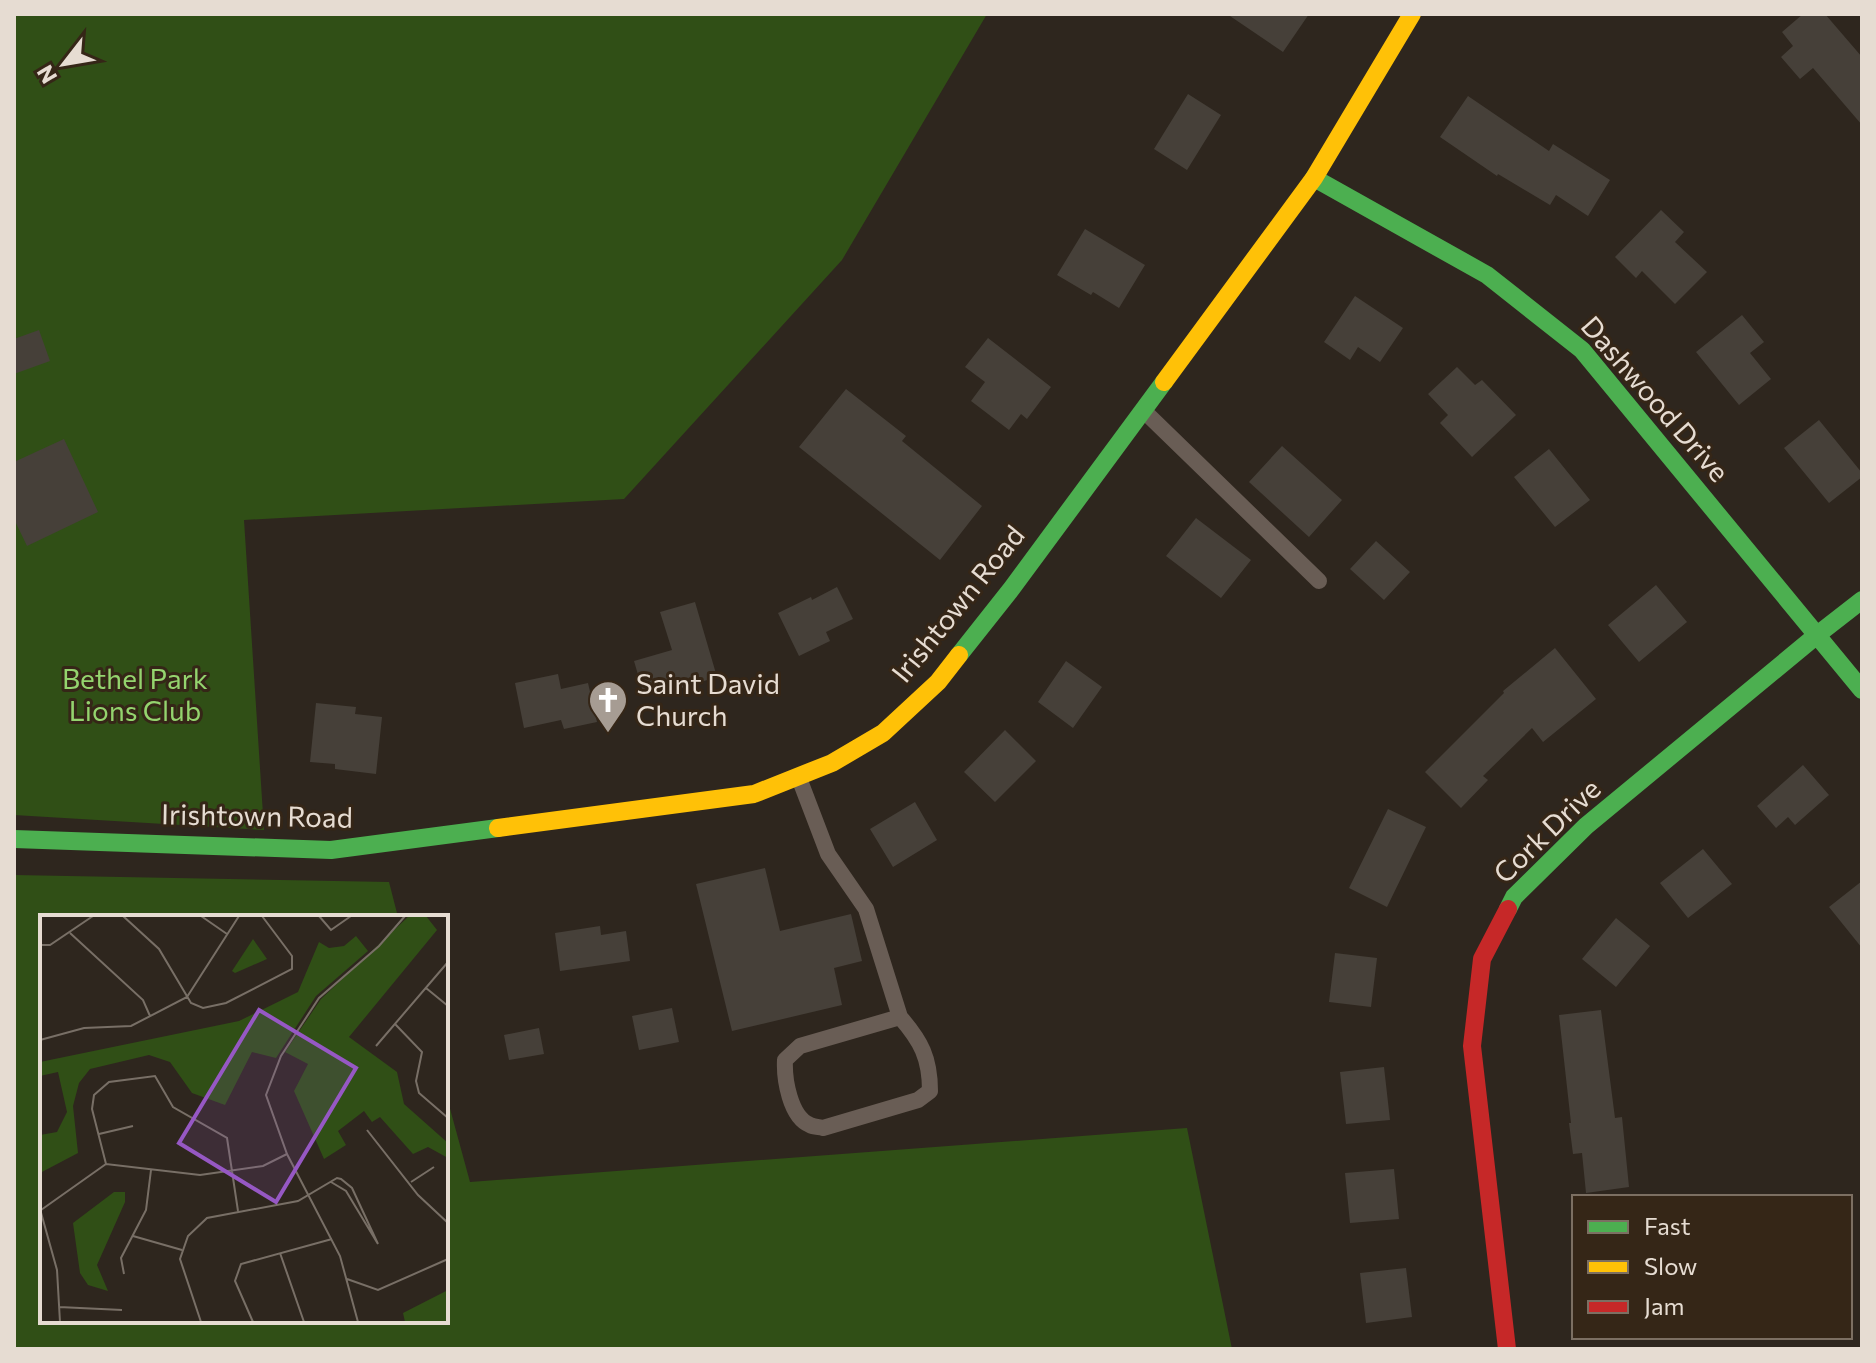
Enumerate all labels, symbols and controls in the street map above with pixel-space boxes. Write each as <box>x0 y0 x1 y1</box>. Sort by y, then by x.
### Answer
north arrow <box>24 24 104 104</box>
text: N <box>31 61 62 89</box>
street label: Dashwood Drive <box>1575 309 1737 488</box>
street label: Irishtown Road <box>884 518 1031 689</box>
park label: Bethel Park Lions Club <box>62 661 208 727</box>
place label: Saint David Church <box>636 666 780 732</box>
church icon: Saint David Church <box>587 679 629 734</box>
street label: Cork Drive <box>1486 771 1607 889</box>
street label: Irishtown Road <box>161 796 353 834</box>
inset map <box>40 915 448 1323</box>
legend <box>1572 1195 1852 1339</box>
text: Fast <box>1644 1211 1691 1240</box>
text: Slow <box>1644 1251 1697 1280</box>
text: Jam <box>1644 1291 1684 1320</box>

